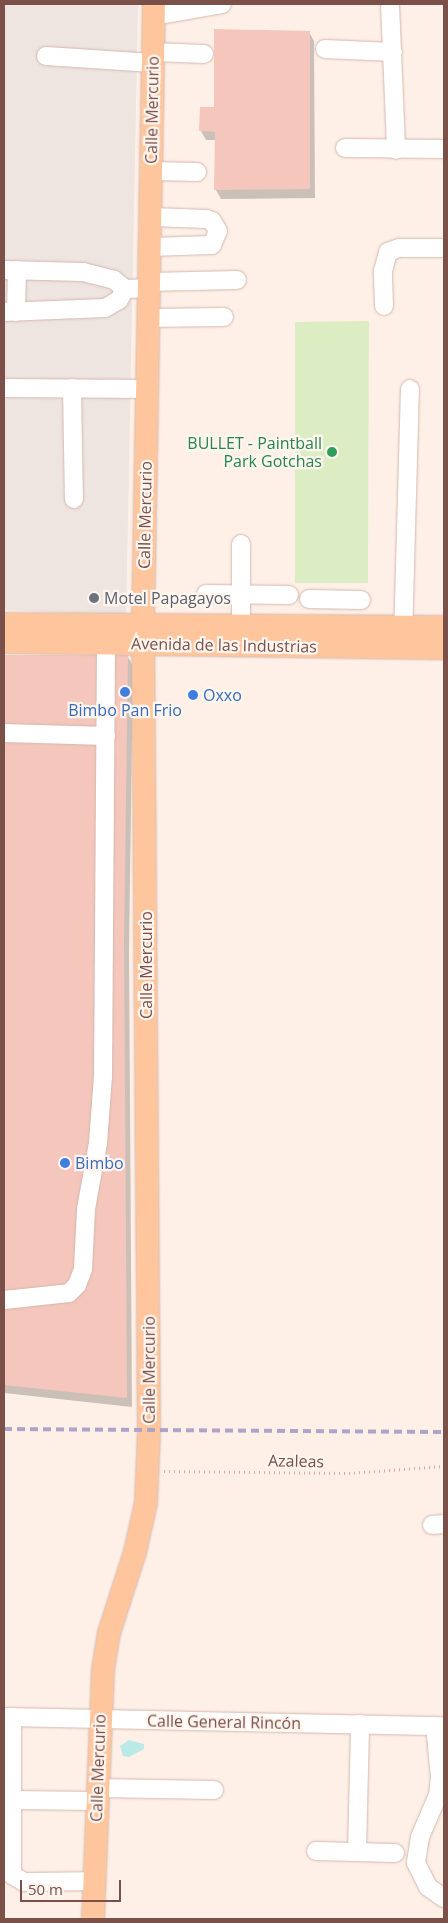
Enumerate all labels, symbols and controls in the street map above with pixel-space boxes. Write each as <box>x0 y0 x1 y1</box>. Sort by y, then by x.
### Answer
street label: Calle Mercurio <box>141 56 163 164</box>
place label: BULLET - Paintball Park Gotchas <box>187 433 322 471</box>
marker: BULLET - Paintball Park Gotchas <box>326 446 338 458</box>
street label: Calle Mercurio <box>134 461 156 569</box>
place label: Motel Papagayos <box>104 588 231 608</box>
marker: Motel Papagayos <box>88 592 100 604</box>
street label: Avenida de las Industrias <box>131 634 317 656</box>
place label: Oxxo <box>203 685 242 705</box>
marker: Bimbo Pan Frio <box>119 686 131 698</box>
marker: Oxxo <box>187 689 199 701</box>
place label: Bimbo Pan Frio <box>68 700 182 720</box>
street label: Calle Mercurio <box>136 911 156 1019</box>
place label: Bimbo <box>75 1153 124 1173</box>
marker: Bimbo <box>59 1157 71 1169</box>
street label: Calle Mercurio <box>139 1316 159 1424</box>
street label: Azaleas <box>268 1451 324 1471</box>
street label: Calle General Rincón <box>147 1711 301 1733</box>
street label: Calle Mercurio <box>87 1714 109 1822</box>
scale bar <box>22 1870 124 1902</box>
text: 50 m <box>28 1879 63 1899</box>

